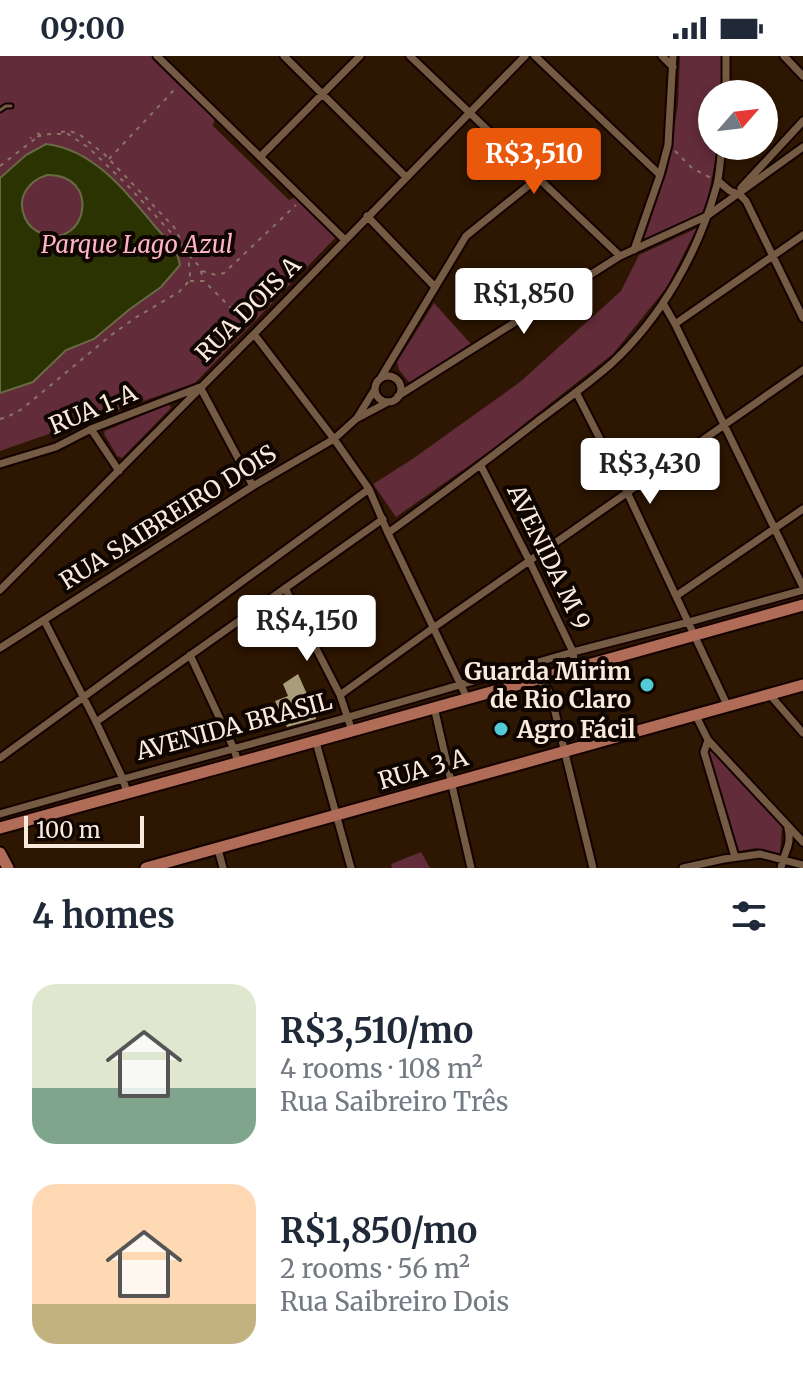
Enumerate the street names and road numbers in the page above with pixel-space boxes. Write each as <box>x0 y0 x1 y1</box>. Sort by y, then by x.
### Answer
street label: RUA DOIS A <box>189 249 308 368</box>
street label: RUA 1-A <box>44 376 143 441</box>
street label: RUA SAIBREIRO DOIS <box>54 438 282 596</box>
street label: AVENIDA M 9 <box>500 478 598 635</box>
street label: AVENIDA BRASIL <box>132 685 336 767</box>
street label: RUA 3 A <box>375 741 472 797</box>

